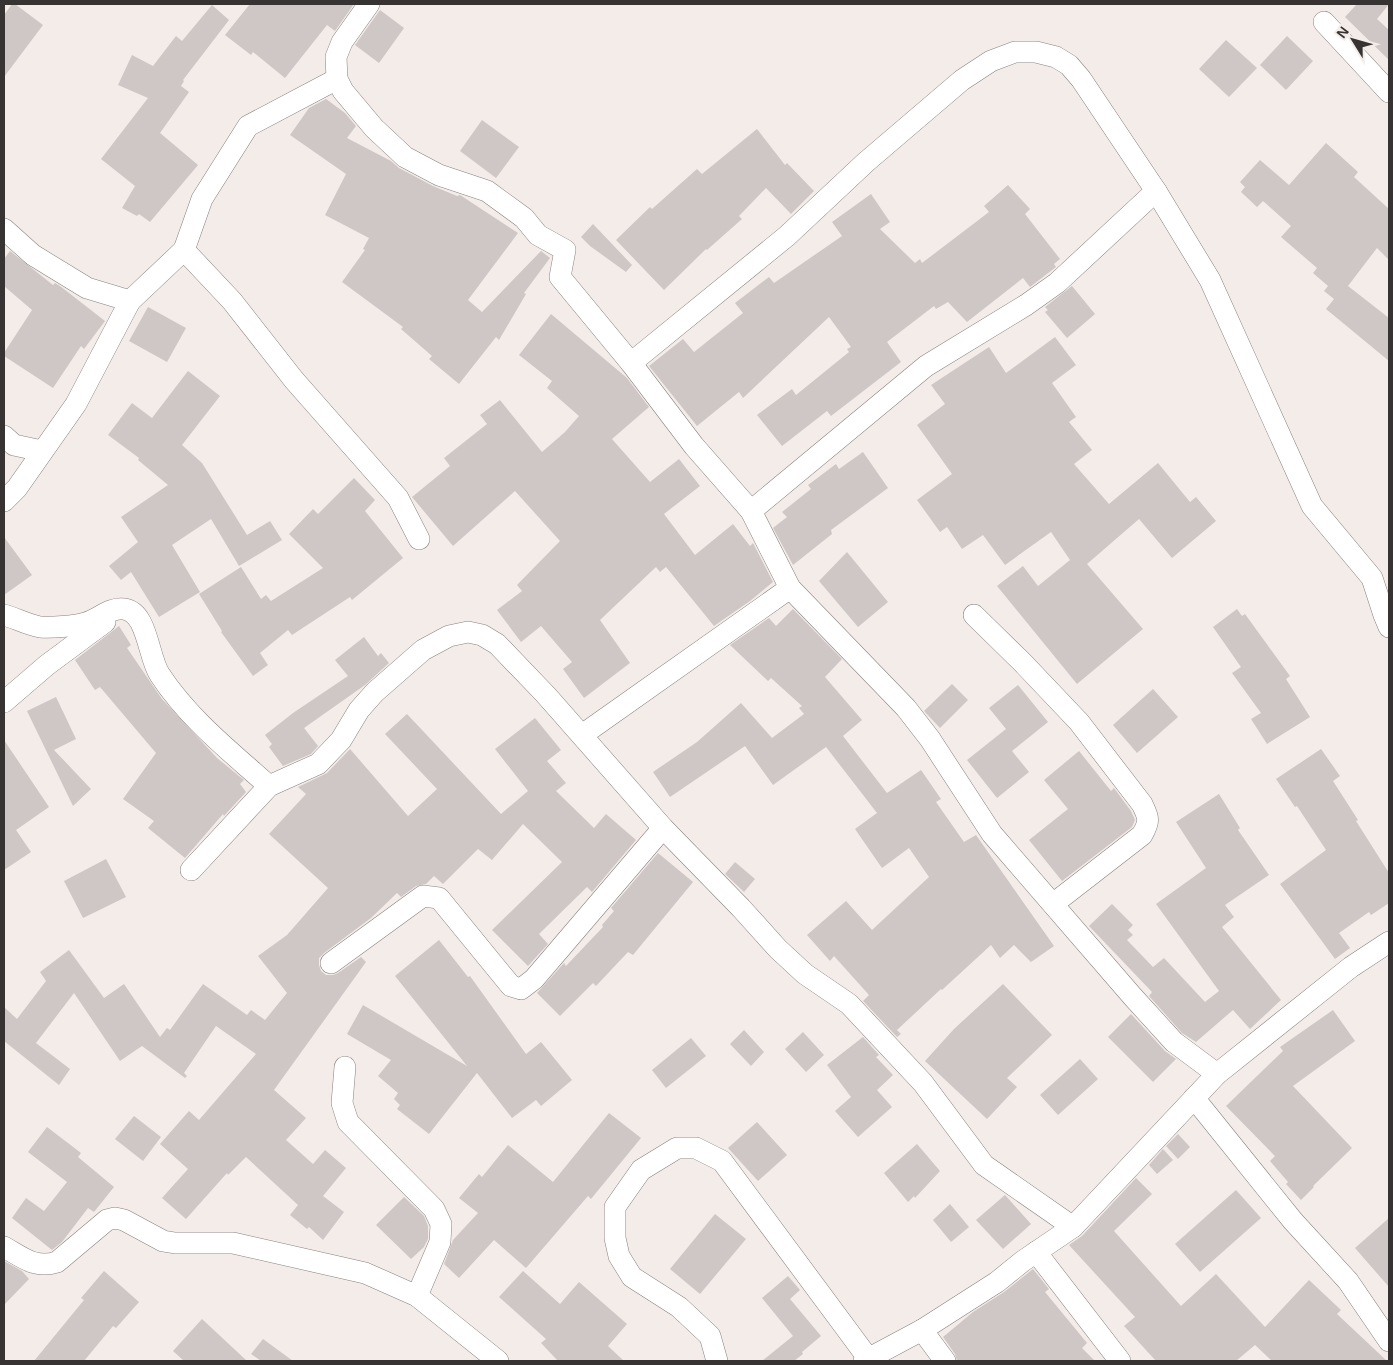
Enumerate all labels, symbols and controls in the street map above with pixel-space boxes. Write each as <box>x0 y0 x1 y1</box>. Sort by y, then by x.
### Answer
north arrow <box>1328 15 1378 65</box>
text: N <box>1333 23 1352 41</box>

